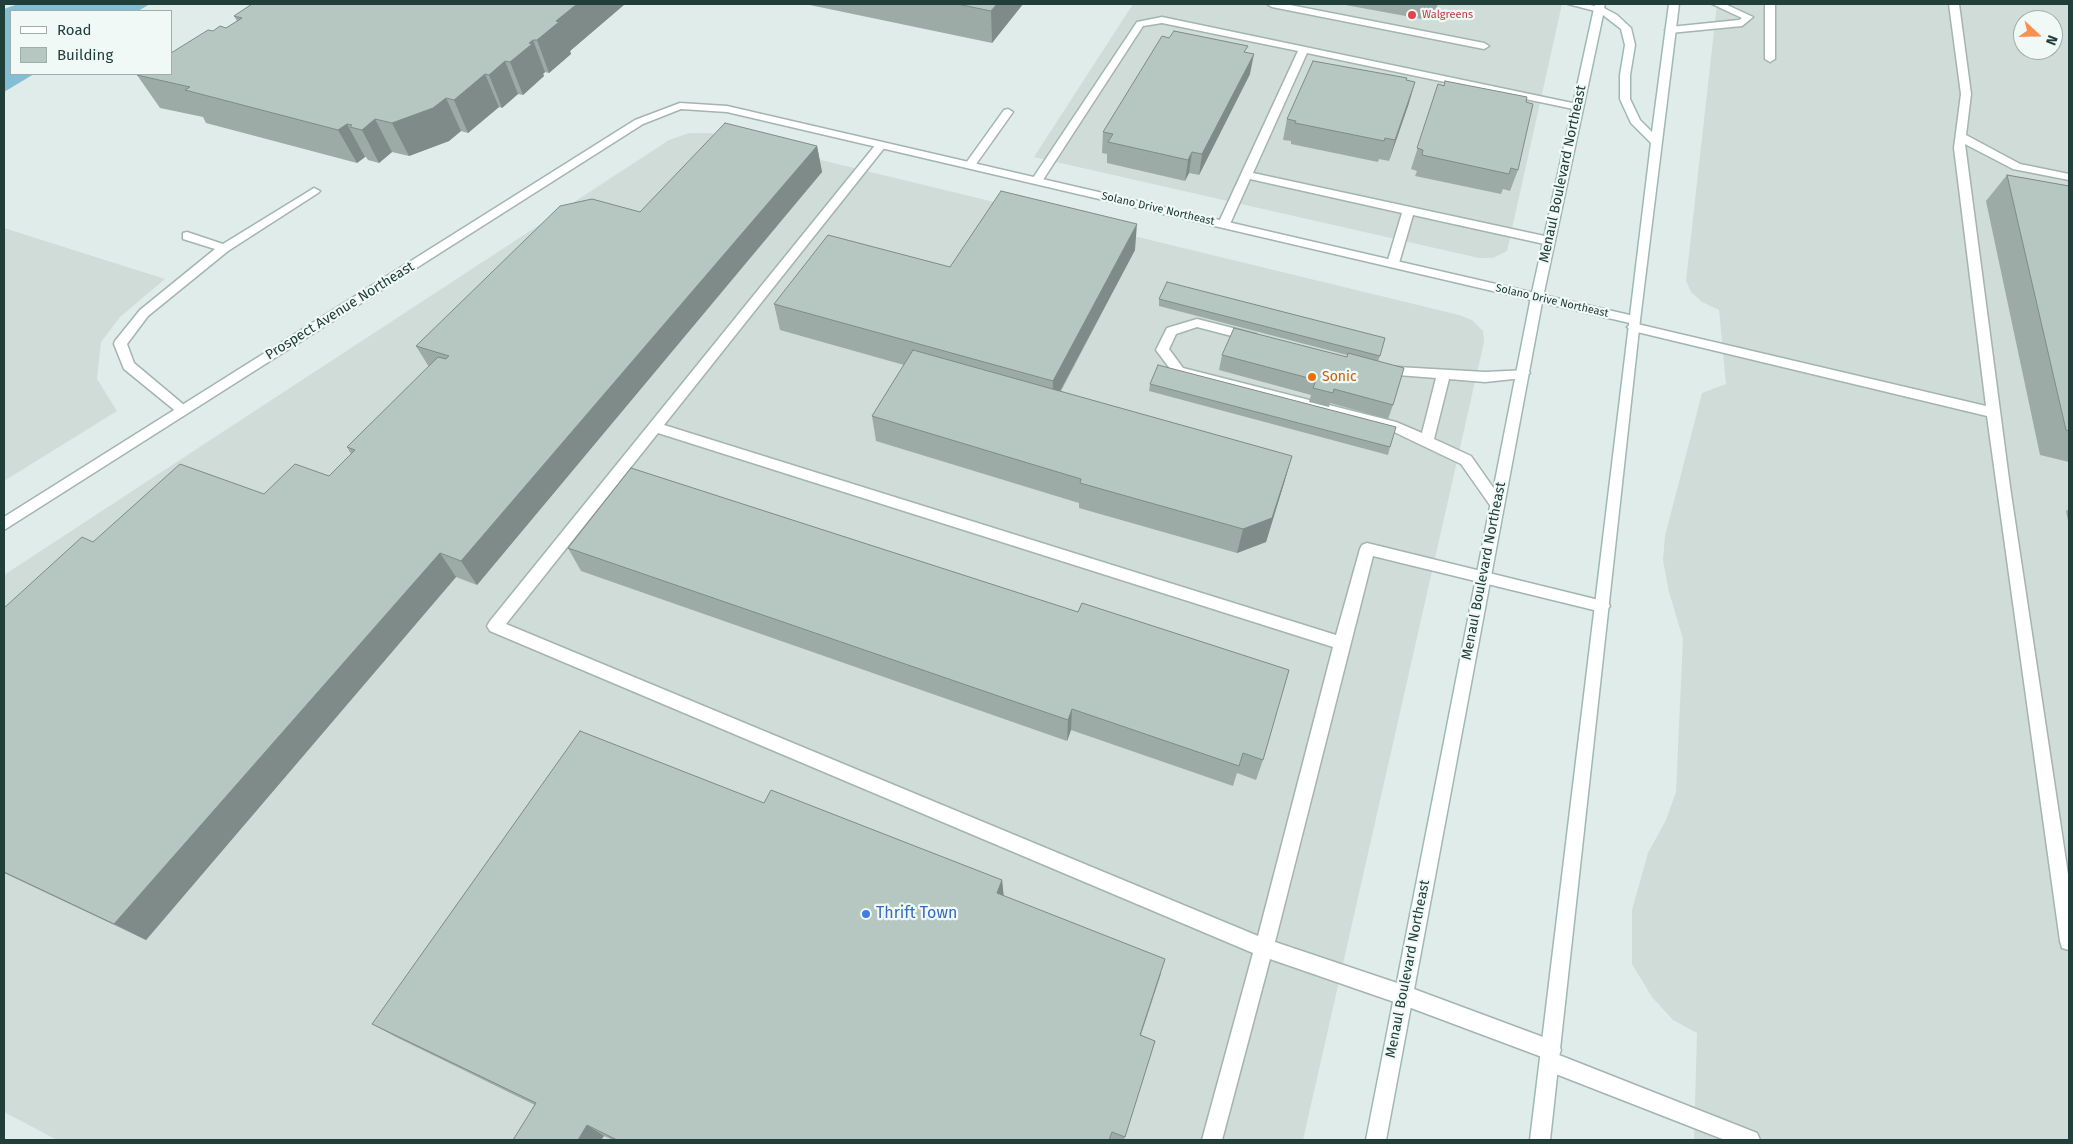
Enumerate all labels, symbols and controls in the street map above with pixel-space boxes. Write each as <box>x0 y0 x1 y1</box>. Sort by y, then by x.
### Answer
place label: Walgreens <box>1422 8 1473 22</box>
marker: Walgreens <box>1406 9 1418 21</box>
legend <box>10 10 172 75</box>
north arrow <box>2013 10 2063 60</box>
text: Road <box>57 21 92 39</box>
text: N <box>2042 33 2061 48</box>
text: Building <box>57 46 113 64</box>
street label: Menaul Boulevard Northeast <box>1536 84 1590 264</box>
street label: Solano Drive Northeast <box>1100 190 1216 228</box>
street label: Prospect Avenue Northeast <box>263 258 417 364</box>
street label: Solano Drive Northeast <box>1494 282 1610 320</box>
place label: Sonic <box>1322 369 1357 385</box>
marker: Sonic <box>1306 371 1318 383</box>
street label: Menaul Boulevard Northeast <box>1458 481 1510 661</box>
street label: Menaul Boulevard Northeast <box>1382 879 1434 1059</box>
place label: Thrift Town <box>876 904 957 924</box>
marker: Thrift Town <box>860 908 872 920</box>

